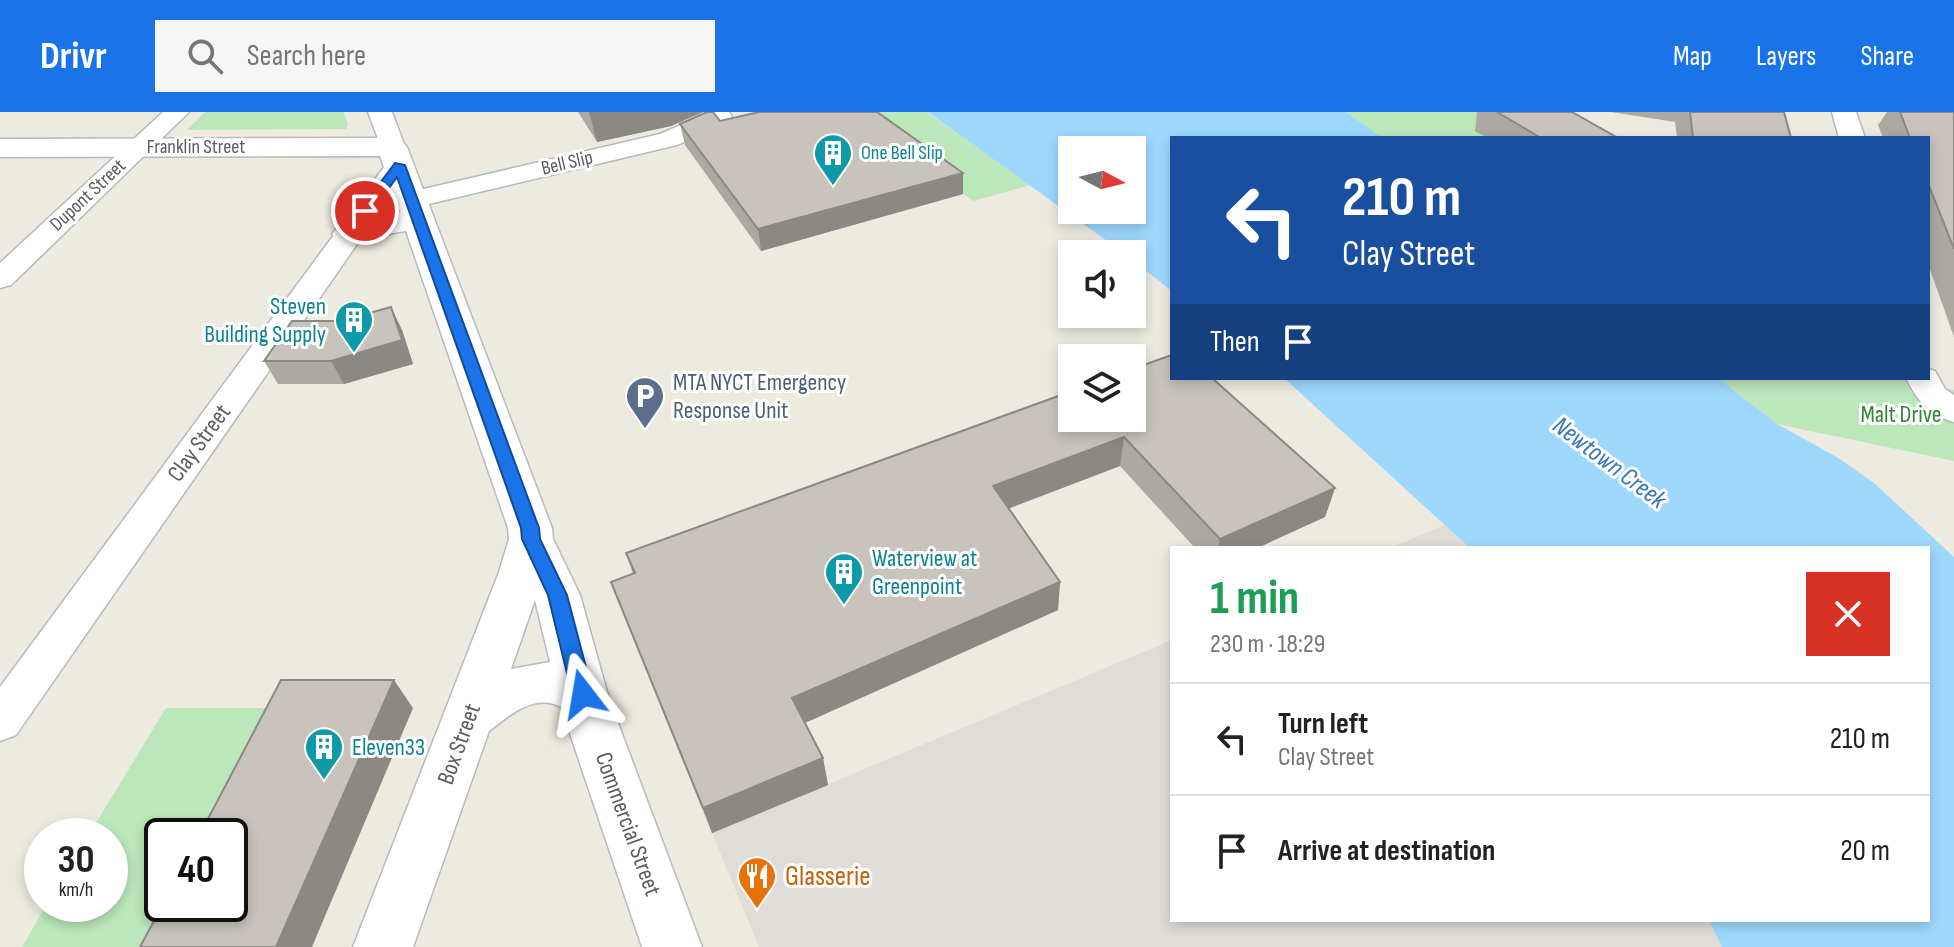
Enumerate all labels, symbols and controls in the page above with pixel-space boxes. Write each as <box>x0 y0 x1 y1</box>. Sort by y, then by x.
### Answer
search box <box>155 20 715 92</box>
text: Drivr <box>40 34 107 79</box>
icon: search <box>183 34 227 78</box>
text: Search here <box>247 38 366 74</box>
text: Map <box>1673 40 1712 73</box>
text: Layers <box>1756 40 1816 73</box>
text: Share <box>1860 40 1914 73</box>
building icon: One Bell Slip <box>812 132 854 187</box>
street label: Franklin Street <box>147 135 245 159</box>
north arrow <box>1058 136 1146 224</box>
map controls <box>1058 136 1146 432</box>
place label: One Bell Slip <box>861 141 943 165</box>
street label: Bell Slip <box>539 145 595 181</box>
street label: Dupont Street <box>45 154 131 236</box>
text: 210 m <box>1342 165 1461 232</box>
icon: left <box>1210 168 1314 272</box>
pin <box>331 177 399 245</box>
icon: arrive <box>343 189 387 233</box>
text: Clay Street <box>1342 233 1475 276</box>
button: sound <box>1058 240 1146 328</box>
place label: Steven Building Supply <box>204 292 326 349</box>
building icon: Steven Building Supply <box>333 299 375 354</box>
icon: arrive <box>1276 320 1320 364</box>
text: Then <box>1210 324 1260 360</box>
button: layers <box>1058 344 1146 432</box>
place label: MTA NYCT Emergency Response Unit <box>673 368 846 425</box>
parking icon: MTA NYCT Emergency Response Unit <box>624 375 666 430</box>
street label: Clay Street <box>161 399 237 487</box>
park label: Malt Drive <box>1861 400 1942 429</box>
water label: Newtown Creek <box>1546 410 1673 516</box>
place label: Waterview at Greenpoint <box>872 544 977 601</box>
building icon: Waterview at Greenpoint <box>823 551 865 606</box>
text: 1 min <box>1210 570 1299 627</box>
button: close <box>1806 572 1890 656</box>
text: 230 m · 18:29 <box>1210 629 1325 660</box>
position arrow <box>541 652 625 736</box>
street label: Box Street <box>431 700 487 788</box>
text: Turn left <box>1278 706 1368 742</box>
icon: left <box>1210 717 1254 761</box>
text: 210 m <box>1830 721 1890 757</box>
building icon: Eleven33 <box>303 726 345 781</box>
place label: Eleven33 <box>352 733 425 762</box>
text: Clay Street <box>1278 742 1374 773</box>
street label: Commercial Street <box>589 748 667 900</box>
speed limit sign: 40 <box>144 818 248 922</box>
icon: arrive <box>1210 829 1254 873</box>
text: Arrive at destination <box>1278 833 1495 869</box>
text: 20 m <box>1840 833 1890 869</box>
text: 30 <box>58 836 94 884</box>
restaurant icon: Glasserie <box>736 855 778 910</box>
place label: Glasserie <box>785 860 871 893</box>
text: km/h <box>59 878 93 902</box>

